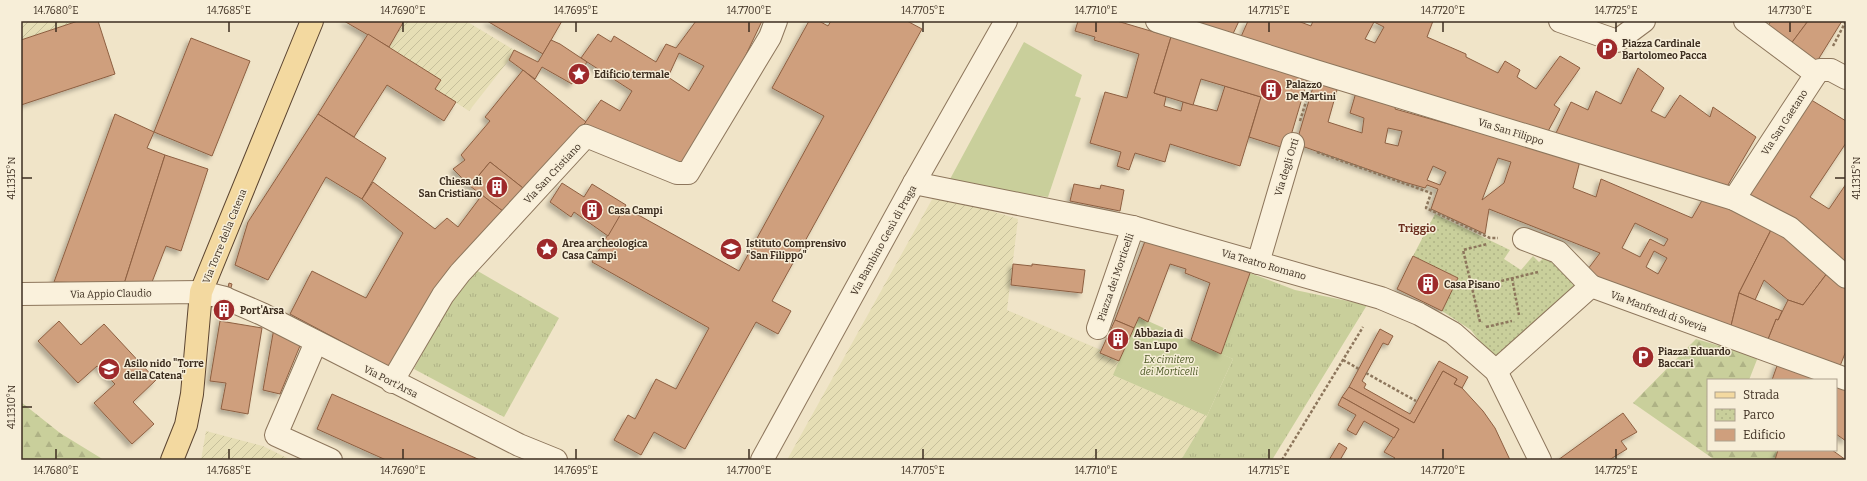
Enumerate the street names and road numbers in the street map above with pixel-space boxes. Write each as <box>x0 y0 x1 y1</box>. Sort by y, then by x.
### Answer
street label: Via San Gaetano <box>1759 87 1811 158</box>
street label: Via San Filippo <box>1476 116 1545 148</box>
street label: Via degli Orti <box>1272 137 1301 198</box>
street label: Via San Cristiano <box>522 141 584 207</box>
street label: Via Bambino Gesù di Praga <box>848 182 919 298</box>
street label: Via Torre della Catena <box>200 187 250 285</box>
street label: Piazza dei Morticelli <box>1095 232 1137 323</box>
street label: Via Teatro Romano <box>1220 247 1308 283</box>
street label: Via Appio Claudio <box>70 287 152 301</box>
street label: Via Manfredi di Svevia <box>1609 289 1709 335</box>
street label: Via Port'Arsa <box>361 363 420 401</box>

